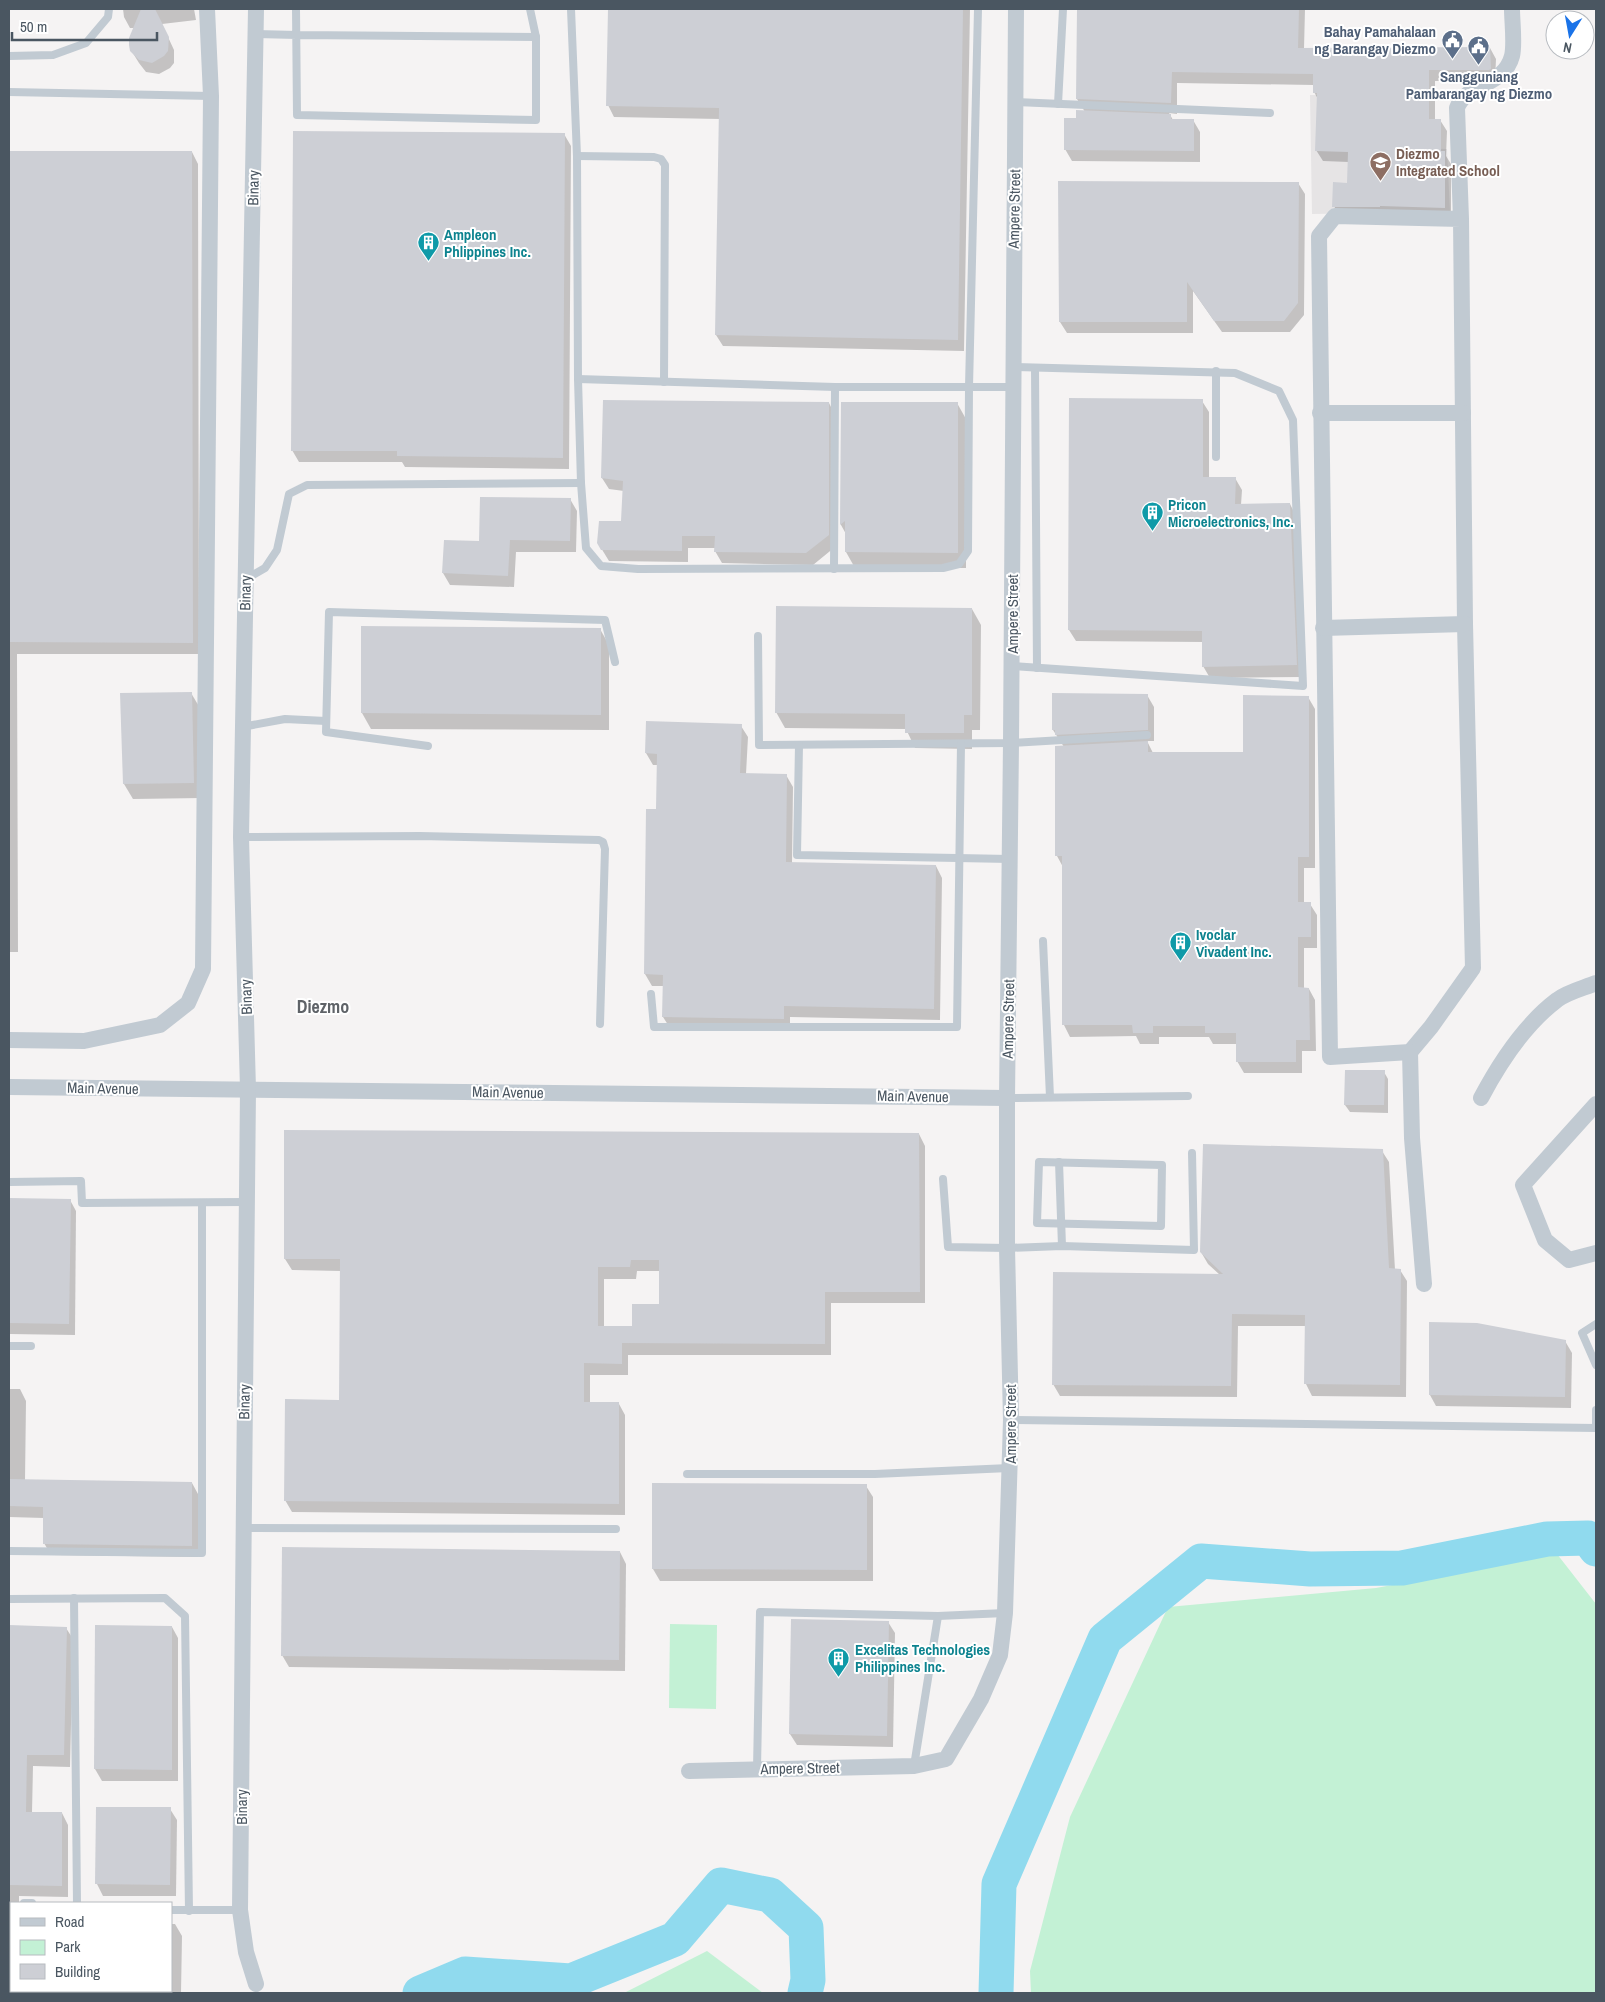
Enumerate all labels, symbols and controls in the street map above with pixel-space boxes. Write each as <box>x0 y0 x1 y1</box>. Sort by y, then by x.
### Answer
scale bar <box>12 10 158 42</box>
north arrow <box>1545 10 1595 60</box>
text: 50 m <box>20 16 47 37</box>
place label: Bahay Pamahalaan ng Barangay Diezmo <box>1314 21 1436 59</box>
public building icon: Bahay Pamahalaan ng Barangay Diezmo <box>1440 28 1464 59</box>
public building icon: Sangguniang Pambarangay ng Diezmo <box>1467 35 1491 66</box>
text: N <box>1562 38 1573 57</box>
place label: Sangguniang Pambarangay ng Diezmo <box>1406 66 1552 104</box>
place label: Diezmo Integrated School <box>1396 143 1500 181</box>
school or university icon: Diezmo Integrated School <box>1368 150 1392 181</box>
street label: Binary <box>242 169 264 206</box>
street label: Ampere Street <box>1003 169 1025 250</box>
place label: Ampleon Phlippines Inc. <box>444 224 531 262</box>
building icon: Ampleon Phlippines Inc. <box>416 231 440 262</box>
place label: Pricon Microelectronics, Inc. <box>1168 494 1294 532</box>
building icon: Pricon Microelectronics, Inc. <box>1140 501 1164 532</box>
street label: Binary <box>234 574 256 611</box>
street label: Ampere Street <box>1002 574 1023 655</box>
place label: Ivoclar Vivadent Inc. <box>1196 924 1272 962</box>
building icon: Ivoclar Vivadent Inc. <box>1168 931 1192 962</box>
street label: Binary <box>235 978 257 1015</box>
street label: Ampere Street <box>997 979 1019 1060</box>
district label: Diezmo <box>297 994 349 1019</box>
street label: Main Avenue <box>67 1077 139 1099</box>
street label: Main Avenue <box>472 1081 544 1103</box>
street label: Main Avenue <box>877 1085 949 1107</box>
street label: Binary <box>233 1383 255 1420</box>
street label: Ampere Street <box>1000 1384 1021 1465</box>
place label: Excelitas Technologies Philippines Inc. <box>855 1639 990 1677</box>
building icon: Excelitas Technologies Philippines Inc. <box>827 1646 851 1677</box>
street label: Ampere Street <box>759 1757 840 1779</box>
street label: Binary <box>231 1788 252 1825</box>
legend <box>10 1902 172 1992</box>
text: Road <box>55 1911 84 1932</box>
text: Park <box>55 1936 81 1957</box>
text: Building <box>55 1961 100 1982</box>

